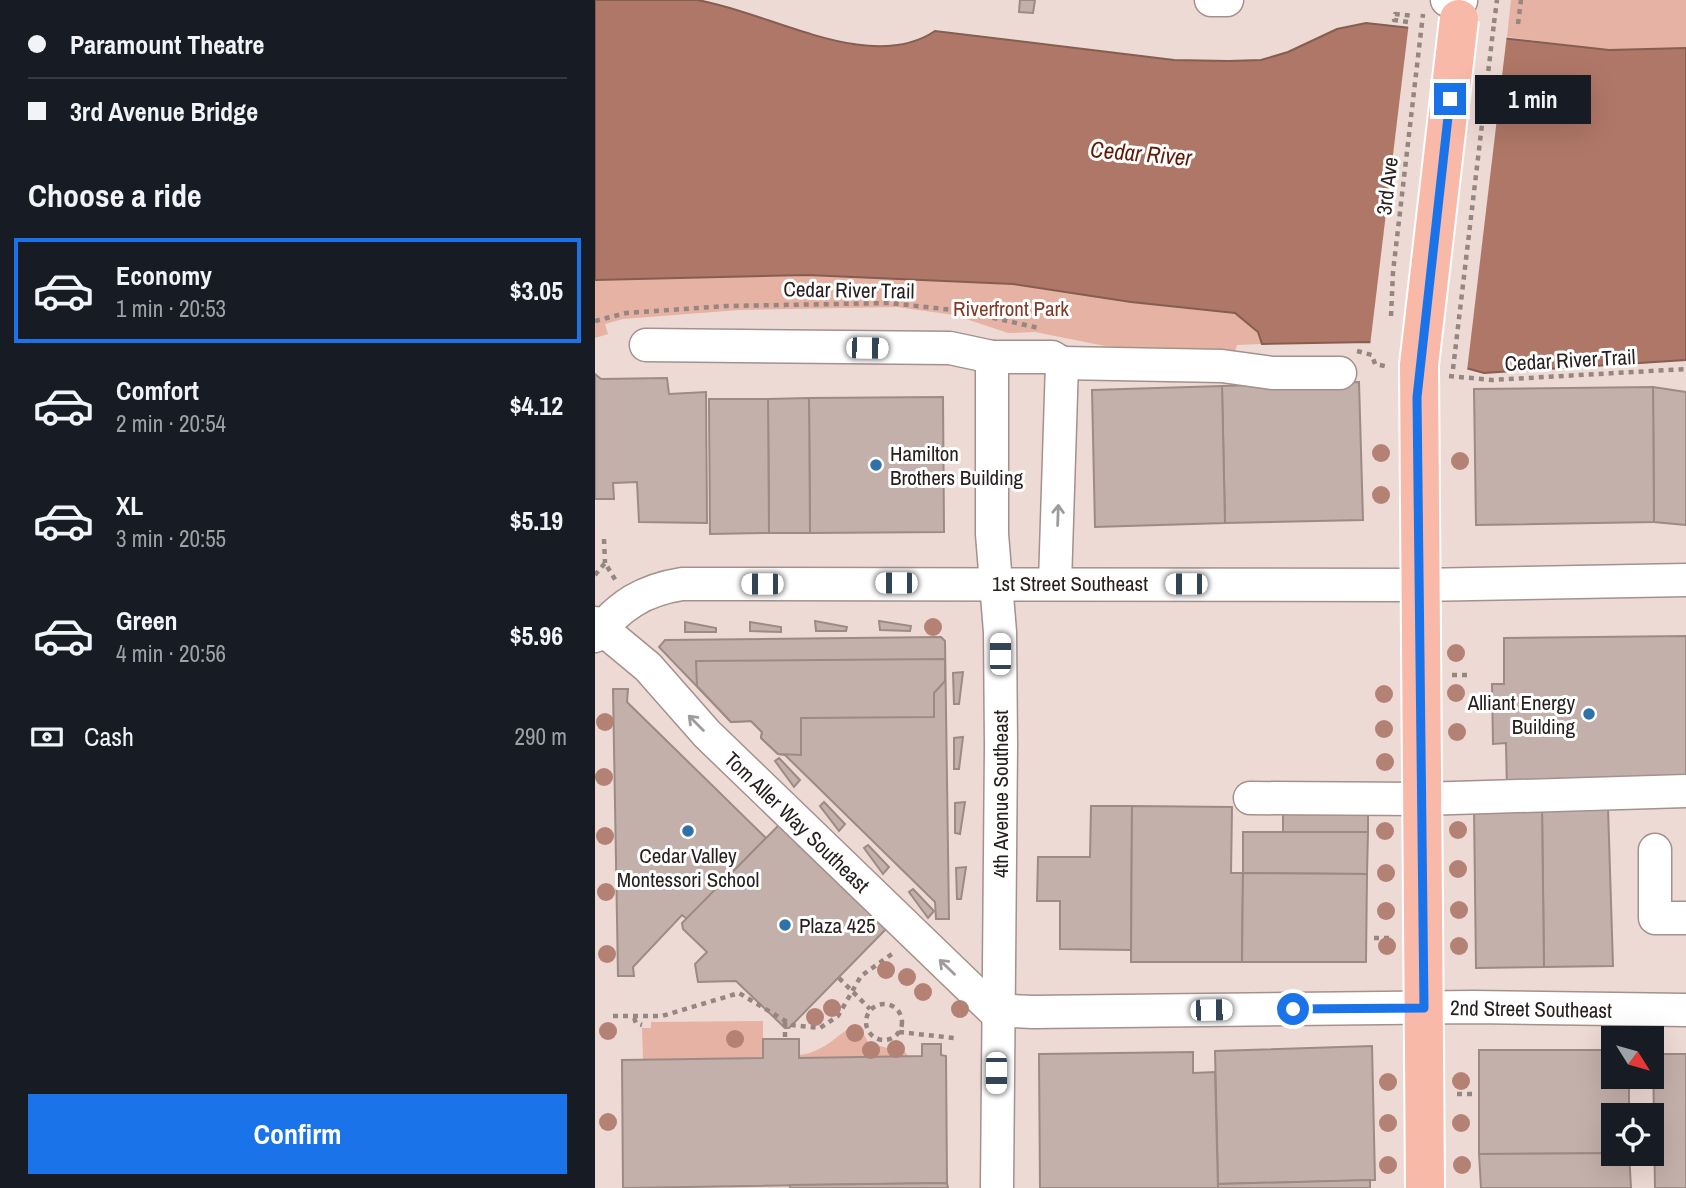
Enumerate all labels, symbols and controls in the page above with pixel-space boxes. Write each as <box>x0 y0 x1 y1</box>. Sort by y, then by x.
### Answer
text: Paramount Theatre <box>70 27 264 62</box>
callout: 1 min <box>1475 74 1590 124</box>
route end <box>1434 83 1466 115</box>
text: 1 min <box>1508 84 1558 115</box>
text: 3rd Avenue Bridge <box>70 94 258 129</box>
water label: Cedar River <box>1089 133 1194 173</box>
street label: 3rd Ave <box>1369 155 1405 217</box>
text: Choose a ride <box>28 174 202 217</box>
text: Economy <box>116 258 212 293</box>
icon: car <box>32 259 95 322</box>
text: $3.05 <box>510 273 563 308</box>
street label: Cedar River Trail <box>783 274 915 306</box>
text: 1 min · 20:53 <box>116 293 226 324</box>
park label: Riverfront Park <box>953 294 1069 323</box>
car <box>846 337 889 359</box>
street label: Cedar River Trail <box>1504 342 1636 378</box>
text: Comfort <box>116 373 199 408</box>
icon: car <box>32 374 95 437</box>
text: $4.12 <box>510 388 563 423</box>
text: 2 min · 20:54 <box>116 408 226 439</box>
place label: Hamilton Brothers Building <box>890 439 1023 492</box>
marker: Hamilton Brothers Building <box>868 457 884 473</box>
text: XL <box>116 488 143 523</box>
icon: car <box>32 489 95 552</box>
text: $5.19 <box>510 503 563 538</box>
one-way arrow <box>1051 503 1064 526</box>
text: 3 min · 20:55 <box>116 523 226 554</box>
street label: 1st Street Southeast <box>992 569 1148 598</box>
car <box>876 573 918 594</box>
car <box>742 574 784 595</box>
car <box>1166 574 1208 595</box>
text: Green <box>116 603 178 638</box>
icon: car <box>32 604 95 667</box>
text: $5.96 <box>510 618 563 653</box>
car <box>990 633 1011 675</box>
text: 4 min · 20:56 <box>116 638 226 669</box>
place label: Alliant Energy Building <box>1467 688 1575 741</box>
marker: Alliant Energy Building <box>1581 706 1597 722</box>
street label: 4th Avenue Southeast <box>986 710 1015 878</box>
one-way arrow <box>687 715 704 732</box>
icon: cash <box>28 718 66 756</box>
text: Cash <box>84 719 134 754</box>
text: 290 m <box>515 721 567 752</box>
street label: Tom Aller Way Southeast <box>718 745 876 899</box>
marker: Cedar Valley Montessori School <box>680 823 696 839</box>
place label: Cedar Valley Montessori School <box>617 841 759 894</box>
place label: Plaza 425 <box>799 911 876 940</box>
marker: Plaza 425 <box>777 917 793 933</box>
one-way arrow <box>938 959 955 976</box>
route start <box>1277 993 1309 1025</box>
street label: 2nd Street Southeast <box>1450 993 1612 1025</box>
car <box>1190 999 1233 1021</box>
north arrow <box>1601 1026 1664 1088</box>
map controls <box>1601 1026 1664 1166</box>
car <box>986 1052 1007 1094</box>
button: Confirm <box>28 1094 567 1174</box>
button: locate <box>1601 1103 1664 1166</box>

